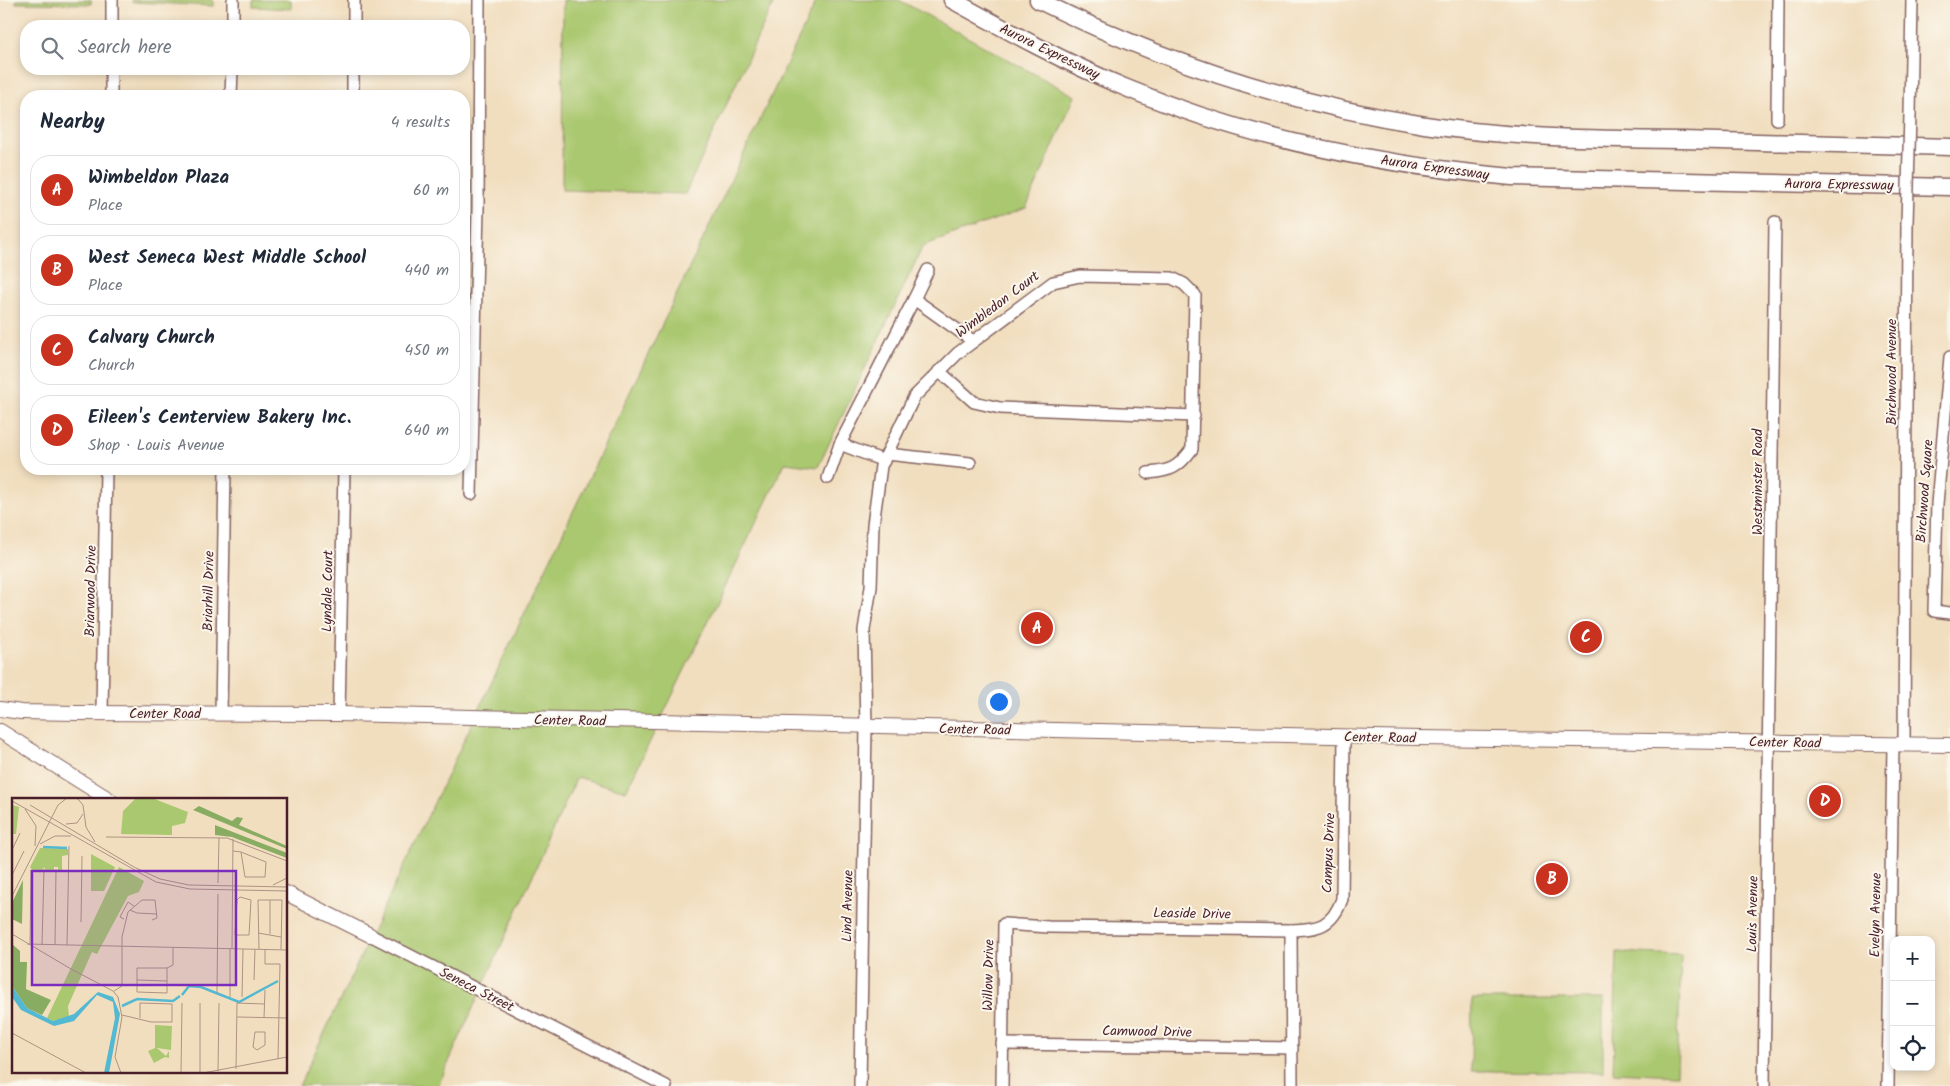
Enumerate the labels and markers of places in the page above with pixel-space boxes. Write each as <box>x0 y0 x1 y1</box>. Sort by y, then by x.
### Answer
pin: A <box>1021 609 1053 647</box>
pin: C <box>1570 618 1602 656</box>
pin: D <box>1809 782 1841 820</box>
pin: B <box>1536 860 1568 898</box>

